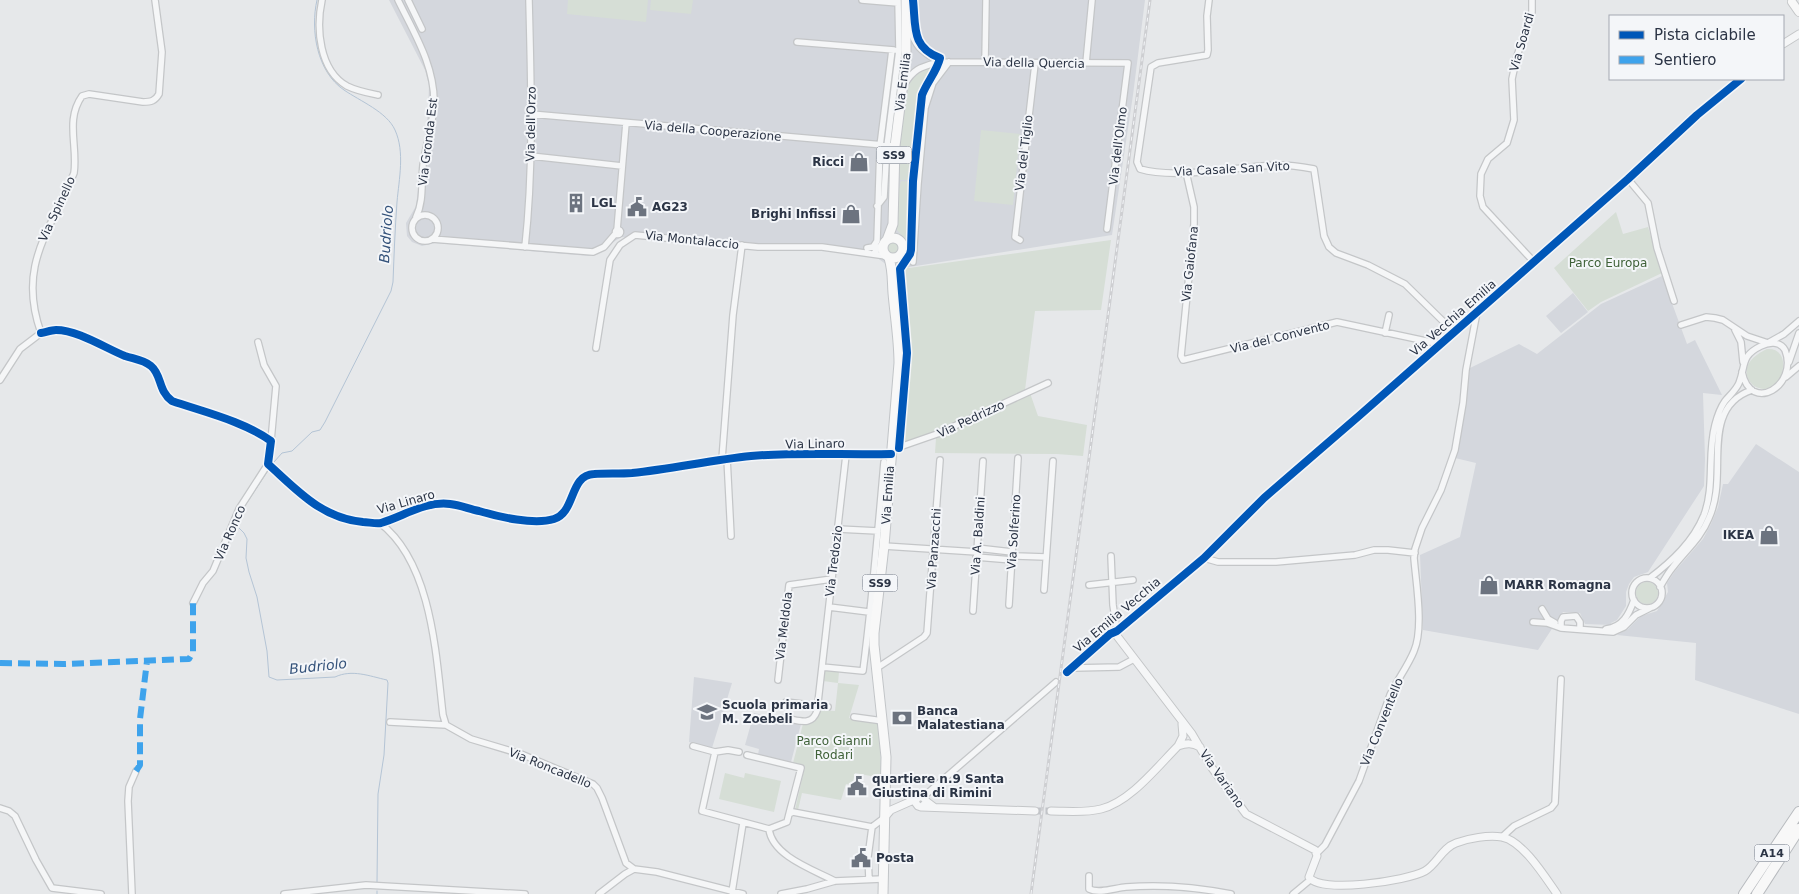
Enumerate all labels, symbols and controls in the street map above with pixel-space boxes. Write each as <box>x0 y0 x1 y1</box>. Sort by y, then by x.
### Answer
street label: Via Soardi <box>1507 11 1537 73</box>
legend <box>1609 15 1784 80</box>
text: Pista ciclabile <box>1654 26 1756 44</box>
text: Sentiero <box>1654 51 1717 69</box>
street label: Via Emilia <box>892 52 914 112</box>
street label: Via della Quercia <box>983 55 1085 71</box>
street label: Via dell'Orzo <box>523 86 539 162</box>
street label: Via Gronda Est <box>416 97 440 187</box>
street label: Via dell'Olmo <box>1106 106 1130 186</box>
street label: Via del Tiglio <box>1012 114 1036 192</box>
street label: Via della Cooperazione <box>644 118 782 144</box>
road number: SS9 <box>876 146 912 164</box>
shop icon: Ricci <box>848 151 870 173</box>
place label: Ricci <box>812 155 844 169</box>
street label: Via Casale San Vito <box>1174 159 1290 179</box>
street label: Via Spinello <box>36 174 78 244</box>
building icon: LGL <box>565 192 587 214</box>
place label: LGL <box>591 196 616 210</box>
public building icon: AG23 <box>626 196 648 218</box>
place label: AG23 <box>652 200 688 214</box>
shop icon: Brighi Infissi <box>840 203 862 225</box>
water label: Budriolo <box>376 204 396 264</box>
place label: Brighi Infissi <box>751 207 836 221</box>
street label: Via Gaiofana <box>1179 225 1201 303</box>
street label: Via Montalaccio <box>644 228 740 252</box>
park label: Parco Europa <box>1569 256 1647 270</box>
street label: Via Vecchia Emilia <box>1407 277 1499 359</box>
street label: Via del Convento <box>1229 318 1331 356</box>
street label: Via Pedrizzo <box>935 397 1007 441</box>
street label: Via Linaro <box>785 436 845 452</box>
street label: Via Emilia <box>879 465 897 525</box>
street label: Via Linaro <box>376 487 436 517</box>
street label: Via Solferino <box>1004 494 1024 570</box>
street label: Via A. Baldini <box>968 496 988 576</box>
street label: Via Ronco <box>212 503 248 563</box>
street label: Via Panzacchi <box>924 508 944 590</box>
street label: Via Tredozio <box>823 524 845 598</box>
shop icon: IKEA <box>1758 524 1780 546</box>
place label: IKEA <box>1723 528 1755 542</box>
road number: SS9 <box>862 574 898 592</box>
shop icon: MARR Romagna <box>1478 574 1500 596</box>
street label: Via Emilia Vecchia <box>1071 575 1163 655</box>
place label: MARR Romagna <box>1504 578 1611 592</box>
street label: Via Meldola <box>773 591 795 661</box>
water label: Budriolo <box>288 655 348 677</box>
street label: Via Conventello <box>1358 676 1406 768</box>
place label: Scuola primaria M. Zoebeli <box>722 698 828 726</box>
school or university icon: Scuola primaria M. Zoebeli <box>696 701 718 723</box>
place label: Banca Malatestiana <box>917 704 1005 732</box>
bank icon: Banca Malatestiana <box>891 707 913 729</box>
park label: Parco Gianni Rodari <box>796 734 872 762</box>
street label: Via Roncadello <box>507 745 593 791</box>
street label: Via Variano <box>1197 747 1247 811</box>
place label: quartiere n.9 Santa Giustina di Rimini <box>872 772 1004 800</box>
public building icon: quartiere n.9 Santa Giustina di Rimini <box>846 775 868 797</box>
road number: A14 <box>1754 844 1790 861</box>
public building icon: Posta <box>850 847 872 869</box>
place label: Posta <box>876 851 914 865</box>

